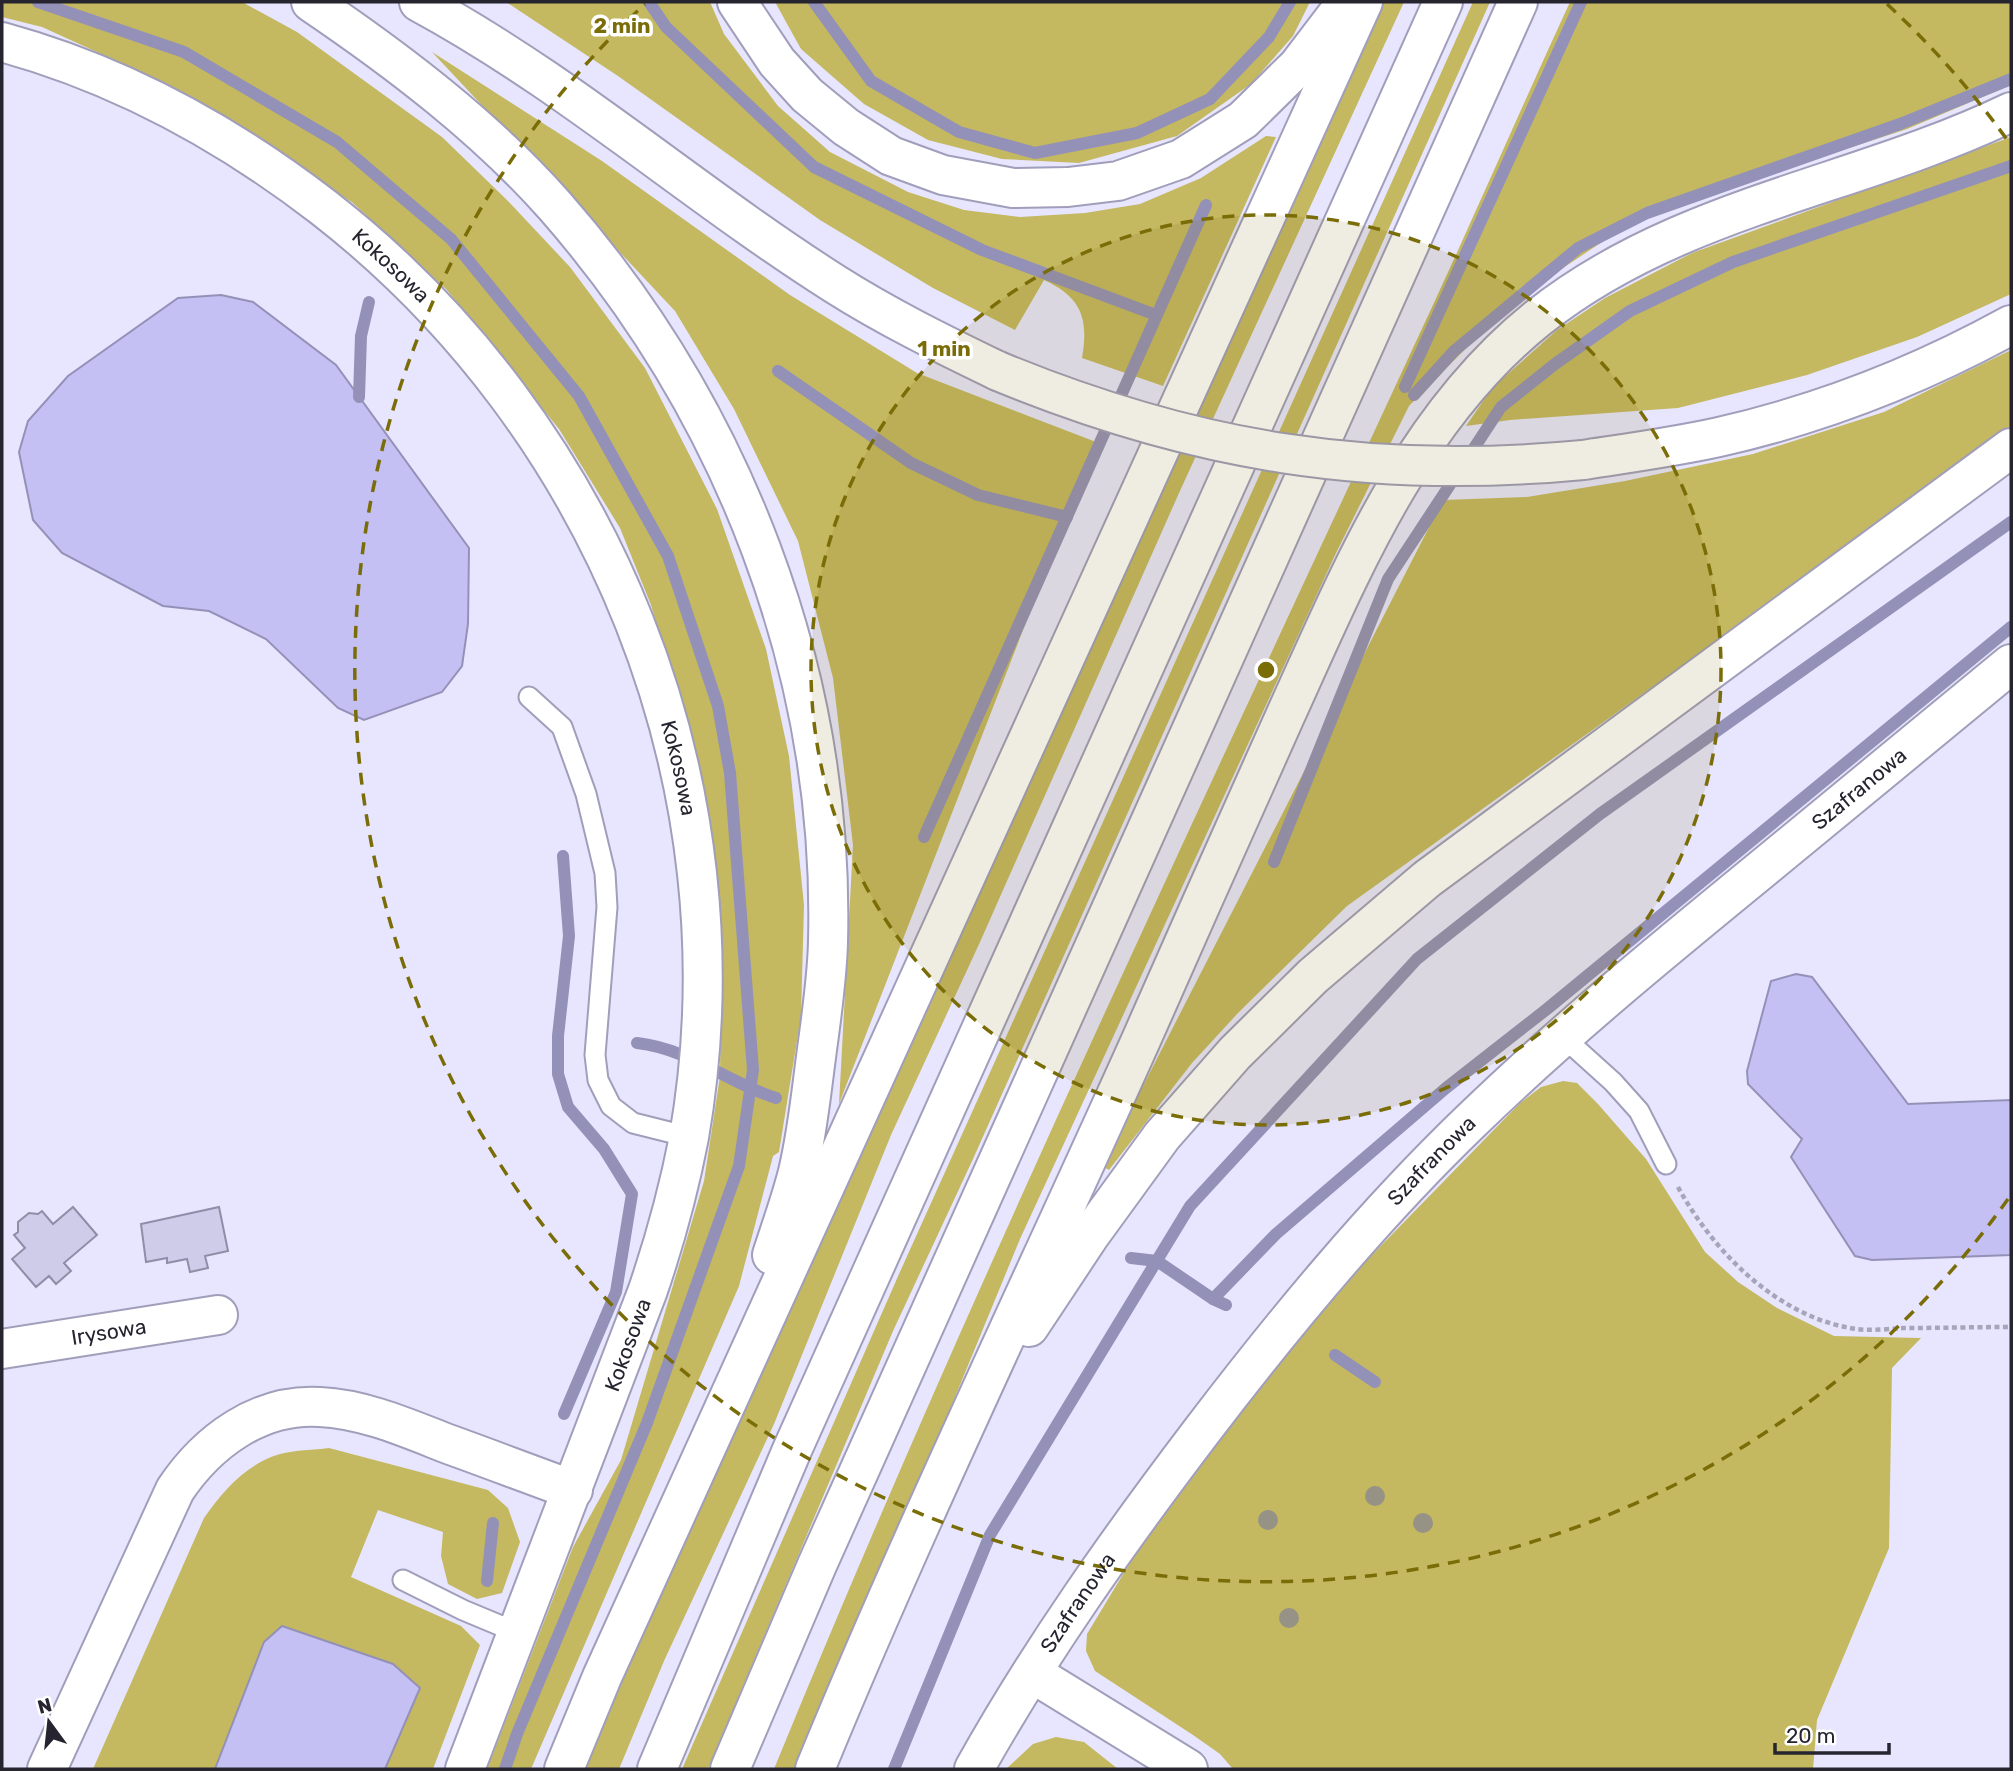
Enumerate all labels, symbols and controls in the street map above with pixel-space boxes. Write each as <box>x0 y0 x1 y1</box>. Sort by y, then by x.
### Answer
text: 2 min <box>594 13 650 38</box>
street label: Kokosowa <box>347 223 435 308</box>
text: 1 min <box>917 336 971 361</box>
centre of rings <box>1254 658 1278 682</box>
street label: Kokosowa <box>656 717 702 818</box>
street label: Szafranowa <box>1806 742 1911 835</box>
street label: Szafranowa <box>1382 1110 1481 1210</box>
street label: Kokosowa <box>599 1295 656 1395</box>
street label: Irysowa <box>69 1313 148 1350</box>
street label: Szafranowa <box>1035 1548 1120 1657</box>
north arrow <box>14 1687 84 1757</box>
text: N <box>35 1693 54 1719</box>
scale bar <box>1775 1712 1889 1756</box>
text: 20 m <box>1786 1723 1835 1748</box>

